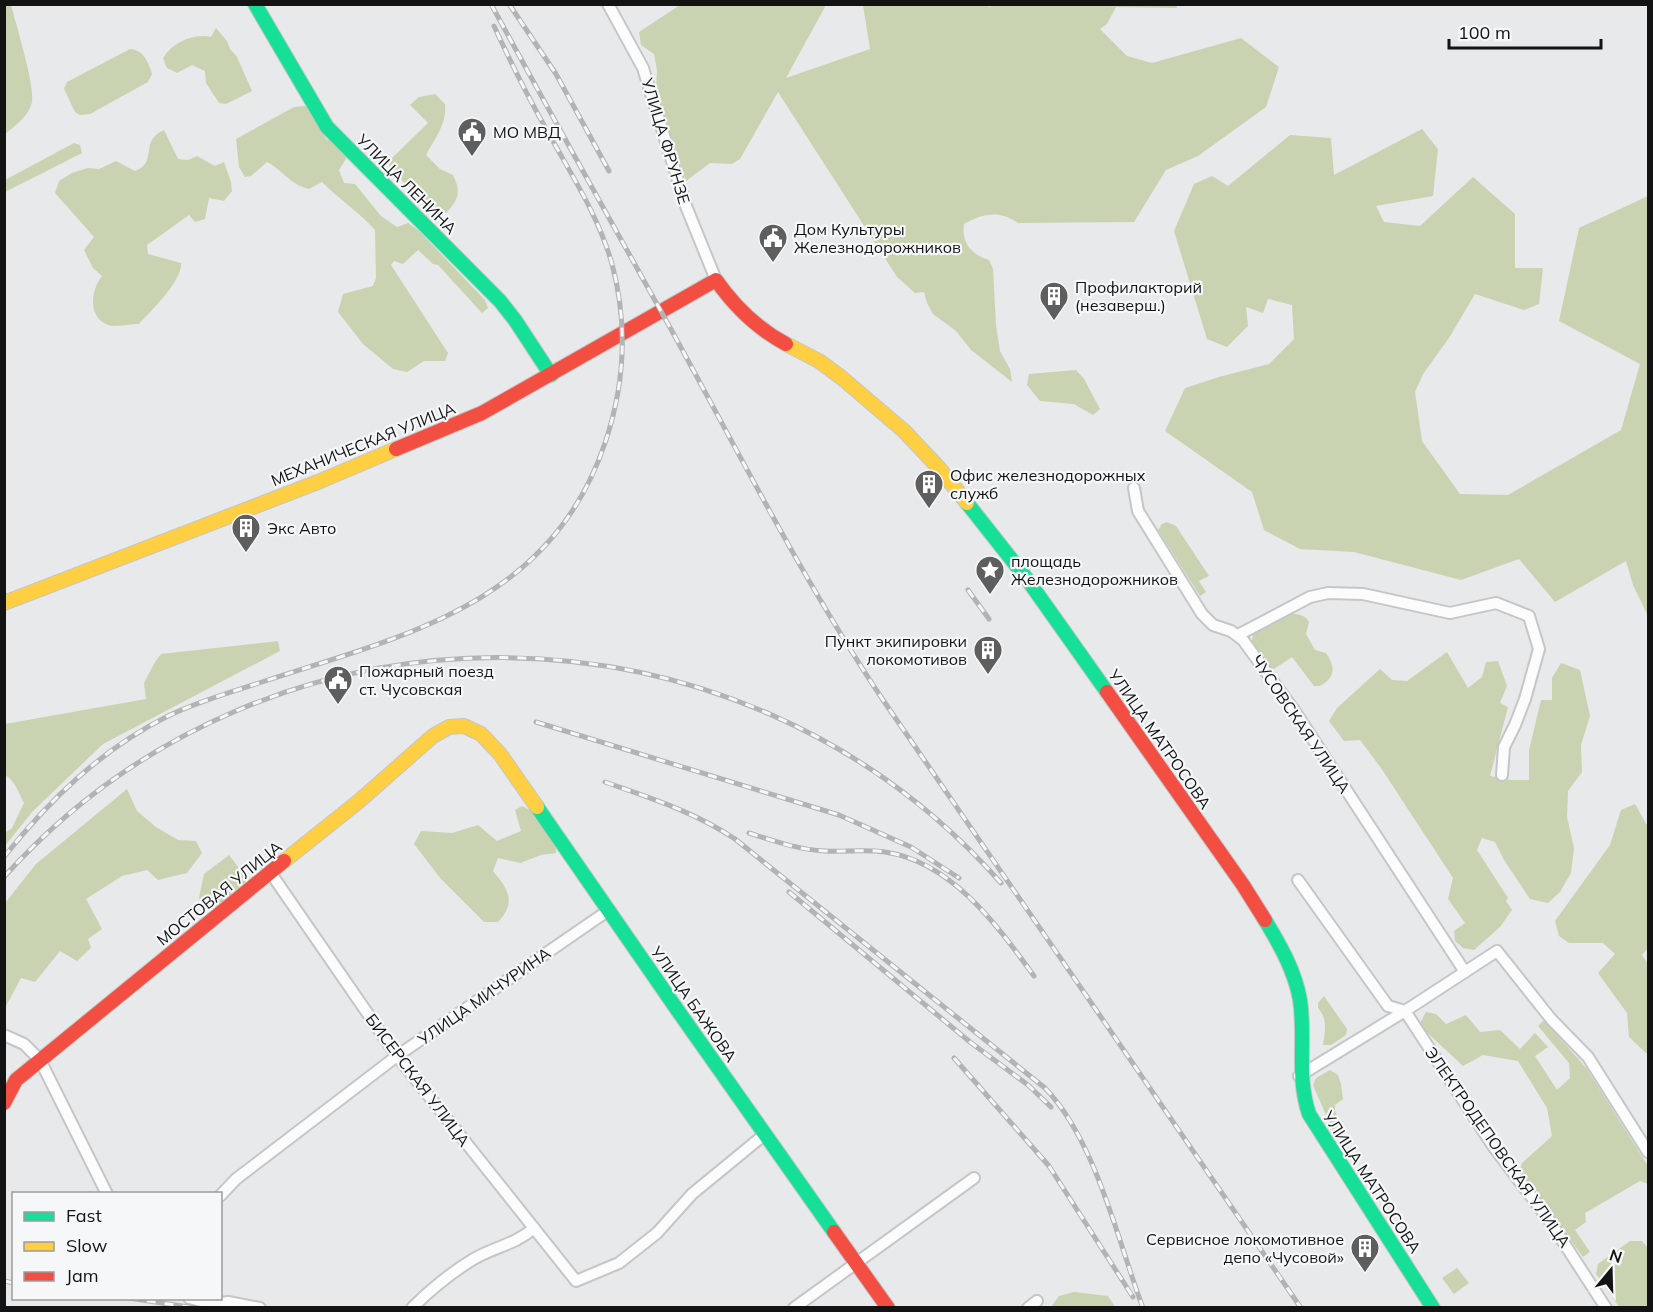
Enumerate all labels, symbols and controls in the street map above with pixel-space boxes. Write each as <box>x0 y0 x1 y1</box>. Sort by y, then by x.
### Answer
scale bar <box>1449 12 1600 50</box>
text: 100 m <box>1458 21 1511 44</box>
street label: УЛИЦА ФРУНЗЕ <box>637 75 695 206</box>
public building icon: МО МВД <box>456 116 488 158</box>
place label: МО МВД <box>493 122 561 142</box>
street label: УЛИЦА ЛЕНИНА <box>352 129 461 238</box>
place label: Дом Культуры Железнодорожников <box>794 219 961 257</box>
public building icon: Дом Культуры Железнодорожников <box>757 222 789 264</box>
place label: Профилакторий (незаверш.) <box>1075 277 1202 315</box>
building icon: Профилакторий (незаверш.) <box>1038 280 1070 322</box>
street label: МЕХАНИЧЕСКАЯ УЛИЦА <box>268 398 458 490</box>
place label: Офис железнодорожных служб <box>950 465 1146 503</box>
building icon: Офис железнодорожных служб <box>913 468 945 510</box>
building icon: Экс Авто <box>230 512 262 554</box>
place label: Экс Авто <box>267 518 336 538</box>
place label: площадь Железнодорожников <box>1011 551 1178 589</box>
place icon: площадь Железнодорожников <box>974 554 1006 596</box>
place label: Пункт экипировки локомотивов <box>825 631 967 669</box>
building icon: Пункт экипировки локомотивов <box>972 634 1004 676</box>
street label: ЧУСОВСКАЯ УЛИЦА <box>1247 651 1355 797</box>
place label: Пожарный поезд ст. Чусовская <box>359 661 494 699</box>
public building icon: Пожарный поезд ст. Чусовская <box>322 664 354 706</box>
street label: УЛИЦА МАТРОСОВА <box>1104 665 1216 813</box>
street label: МОСТОВАЯ УЛИЦА <box>152 836 286 950</box>
street label: УЛИЦА БАЖОВА <box>646 941 742 1066</box>
street label: УЛИЦА МИЧУРИНА <box>413 943 554 1050</box>
street label: БИСЕРСКАЯ УЛИЦА <box>362 1010 475 1150</box>
street label: ЭЛЕКТРОДЕПОВСКАЯ УЛИЦА <box>1421 1043 1575 1251</box>
street label: УЛИЦА МАТРОСОВА <box>1318 1106 1426 1257</box>
legend <box>12 1192 222 1300</box>
text: Fast <box>66 1204 102 1227</box>
place label: Сервисное локомотивное депо «Чусовой» <box>1146 1229 1344 1267</box>
building icon: Сервисное локомотивное депо «Чусовой» <box>1349 1232 1381 1274</box>
text: Slow <box>66 1234 108 1257</box>
north arrow <box>1581 1240 1641 1300</box>
text: N <box>1607 1244 1625 1267</box>
text: Jam <box>66 1264 99 1287</box>

